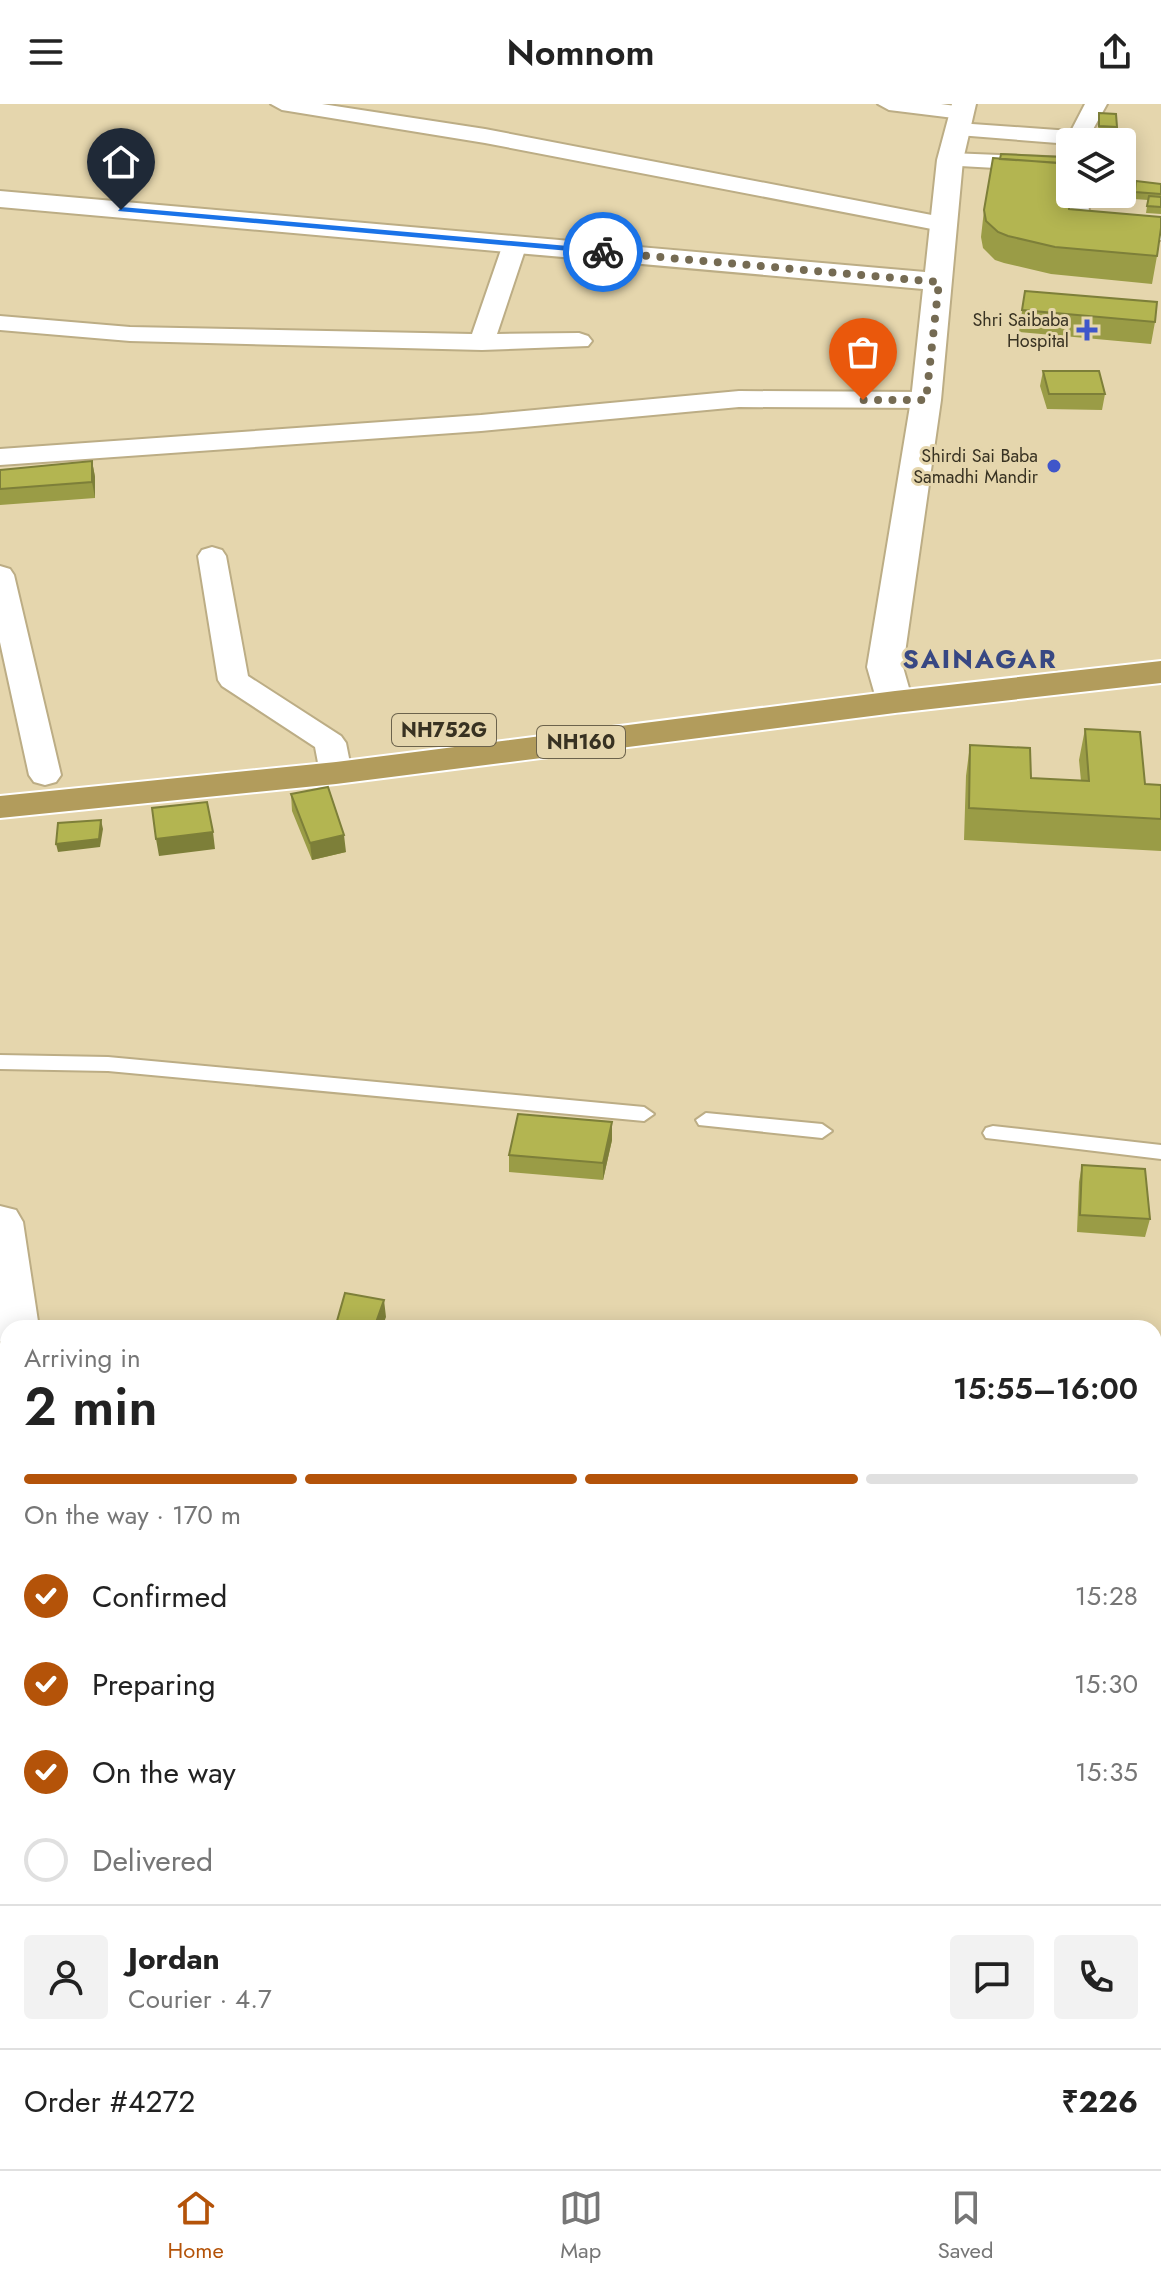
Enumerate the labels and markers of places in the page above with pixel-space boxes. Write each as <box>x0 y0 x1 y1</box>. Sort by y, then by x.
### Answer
pin <box>87 128 155 210</box>
place label: Shri Saibaba Hospital <box>972 307 1069 354</box>
pin <box>829 318 897 400</box>
marker: Shri Saibaba Hospital <box>1076 319 1098 341</box>
place label: Shirdi Sai Baba Samadhi Mandir <box>913 443 1039 490</box>
marker: Shirdi Sai Baba Samadhi Mandir <box>1045 457 1063 475</box>

